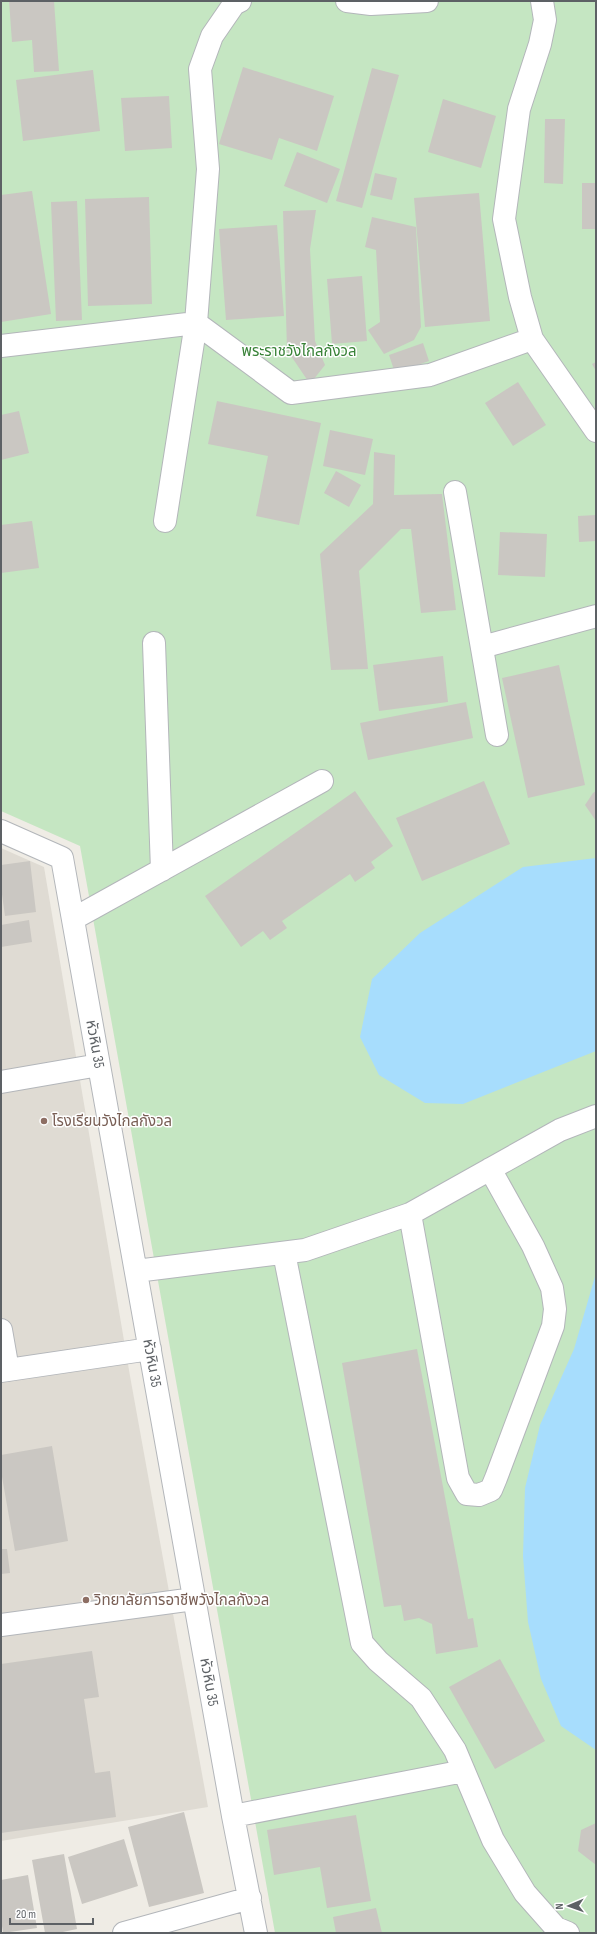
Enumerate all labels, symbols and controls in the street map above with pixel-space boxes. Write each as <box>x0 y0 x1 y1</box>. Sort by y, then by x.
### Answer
park label: พระราชวังไกลกังวล <box>241 342 357 361</box>
street label: หัวหิน 35 <box>81 1018 109 1070</box>
place label: โรงเรียนวังไกลกังวล <box>52 1112 172 1131</box>
marker: โรงเรียนวังไกลกังวล <box>39 1116 49 1126</box>
street label: หัวหิน 35 <box>138 1337 166 1389</box>
place label: วิทยาลัยการอาชีพวังไกลกังวล <box>94 1591 269 1610</box>
marker: วิทยาลัยการอาชีพวังไกลกังวล <box>81 1595 91 1605</box>
street label: หัวหิน 35 <box>195 1656 223 1708</box>
north arrow <box>549 1886 589 1926</box>
scale bar <box>10 1900 93 1926</box>
text: N <box>553 1903 566 1909</box>
text: 20 m <box>16 1907 36 1922</box>

